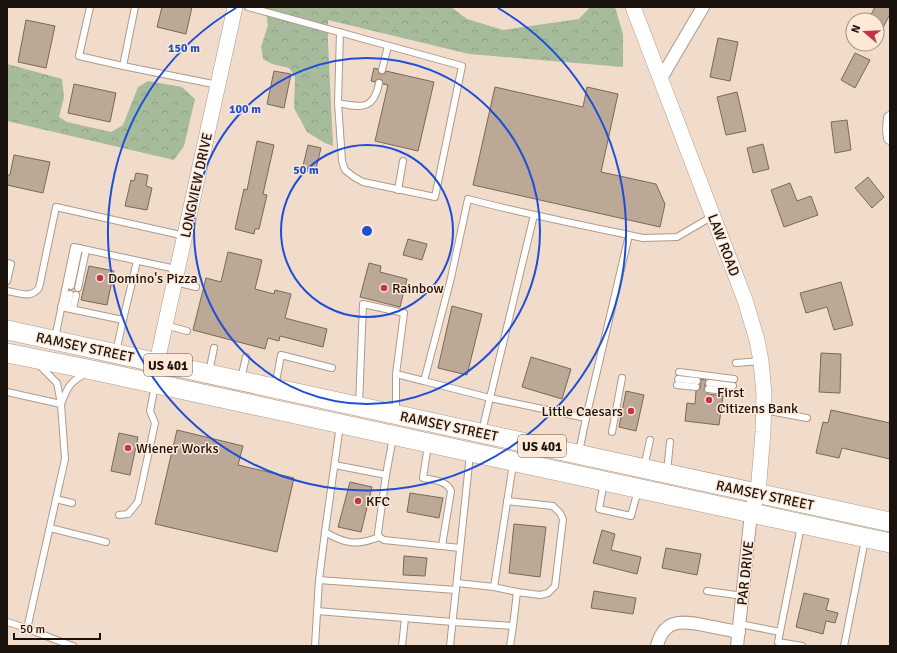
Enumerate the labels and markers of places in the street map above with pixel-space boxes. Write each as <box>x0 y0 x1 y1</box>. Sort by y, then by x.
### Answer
centre of rings <box>360 224 374 238</box>
place label: Domino's Pizza <box>108 270 198 287</box>
marker: Domino's Pizza <box>95 273 105 283</box>
place label: Rainbow <box>392 280 444 297</box>
marker: Rainbow <box>379 283 389 293</box>
place label: First Citizens Bank <box>717 384 798 417</box>
marker: First Citizens Bank <box>704 395 714 405</box>
place label: Little Caesars <box>541 403 623 420</box>
marker: Little Caesars <box>626 406 636 416</box>
place label: Wiener Works <box>136 440 219 457</box>
marker: Wiener Works <box>123 443 133 453</box>
place label: KFC <box>366 493 390 510</box>
marker: KFC <box>353 496 363 506</box>

